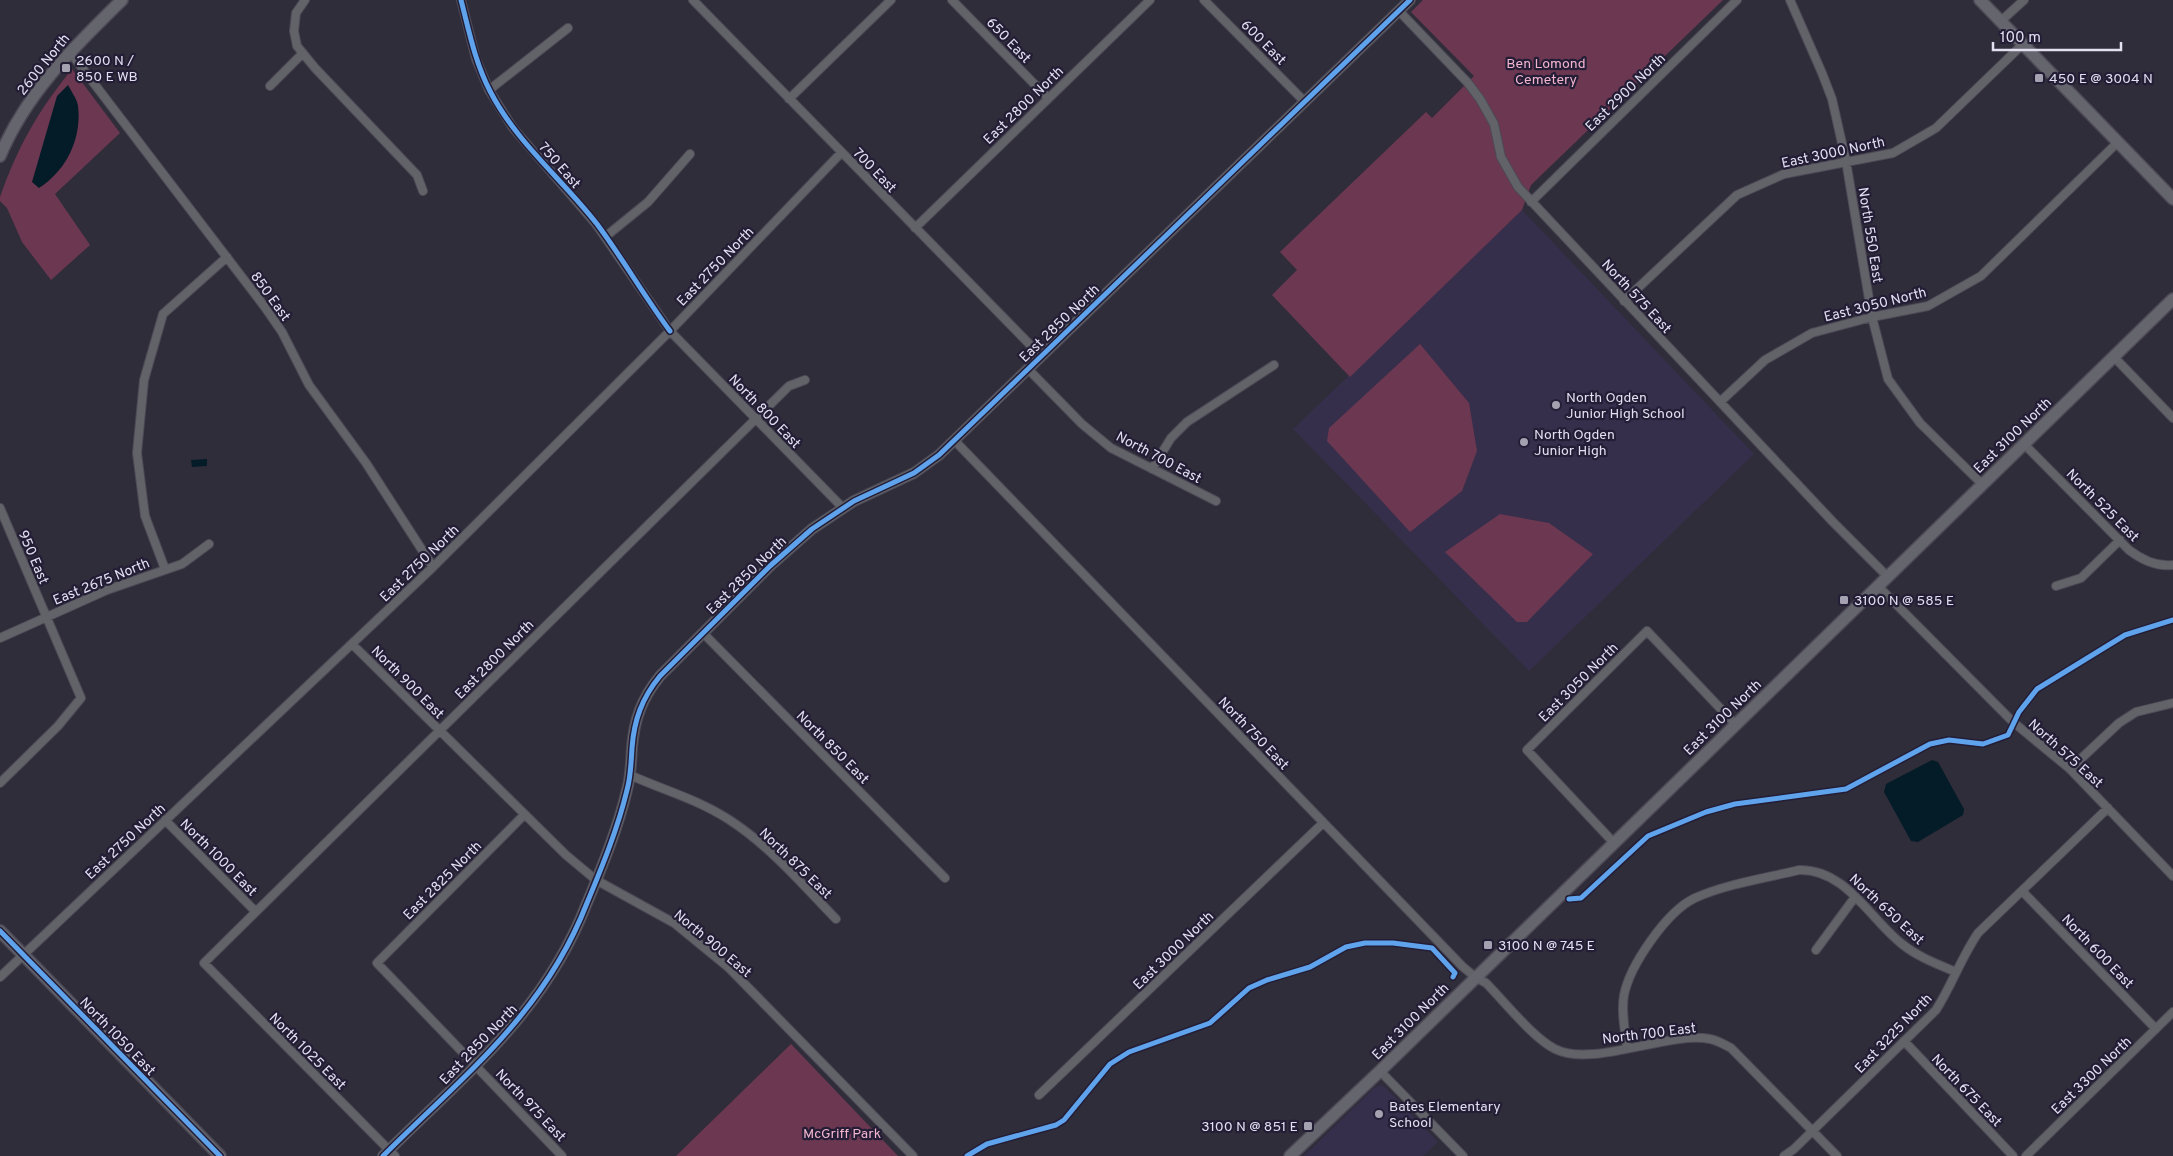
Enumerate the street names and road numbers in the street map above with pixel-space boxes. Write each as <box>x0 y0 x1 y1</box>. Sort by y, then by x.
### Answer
street label: 650 East <box>982 15 1034 67</box>
street label: 600 East <box>1237 17 1289 69</box>
street label: 2600 North <box>14 31 74 99</box>
street label: East 2900 North <box>1582 51 1670 136</box>
street label: East 2800 North <box>980 63 1068 149</box>
street label: East 3000 North <box>1780 134 1887 173</box>
street label: 750 East <box>534 139 584 193</box>
street label: 700 East <box>849 145 899 197</box>
street label: North 550 East <box>1854 186 1885 284</box>
street label: East 2750 North <box>674 224 758 310</box>
street label: North 575 East <box>1597 257 1674 337</box>
street label: 850 East <box>246 269 293 325</box>
street label: East 2850 North <box>1016 281 1104 367</box>
street label: East 3050 North <box>1822 284 1928 326</box>
street label: North 800 East <box>724 371 804 453</box>
street label: East 3100 North <box>1971 395 2056 478</box>
street label: North 700 East <box>1113 429 1204 488</box>
street label: North 525 East <box>2062 466 2142 546</box>
street label: East 2750 North <box>377 522 463 606</box>
street label: 950 East <box>14 528 52 587</box>
street label: East 2850 North <box>703 533 791 619</box>
street label: East 2675 North <box>51 555 152 610</box>
street label: East 2800 North <box>452 617 538 703</box>
street label: East 3050 North <box>1536 640 1622 726</box>
street label: North 900 East <box>367 643 447 723</box>
street label: East 3100 North <box>1681 677 1766 760</box>
street label: North 750 East <box>1214 694 1292 774</box>
street label: North 850 East <box>792 708 872 788</box>
street label: North 575 East <box>2024 716 2106 792</box>
street label: East 2750 North <box>82 801 170 884</box>
street label: North 1000 East <box>176 816 260 900</box>
street label: North 875 East <box>755 825 835 903</box>
street label: East 2825 North <box>400 838 486 924</box>
street label: North 650 East <box>1845 871 1927 949</box>
street label: North 900 East <box>670 907 754 982</box>
street label: East 3000 North <box>1130 908 1218 994</box>
street label: North 600 East <box>2057 911 2137 993</box>
street label: East 3100 North <box>1369 980 1453 1064</box>
street label: East 3225 North <box>1852 991 1936 1077</box>
street label: North 1050 East <box>75 994 158 1080</box>
street label: East 2850 North <box>436 1001 522 1089</box>
street label: North 1025 East <box>265 1010 349 1094</box>
street label: North 700 East <box>1601 1020 1697 1049</box>
street label: East 3300 North <box>2048 1034 2136 1119</box>
street label: North 675 East <box>1927 1051 2005 1131</box>
street label: North 975 East <box>491 1066 569 1146</box>

